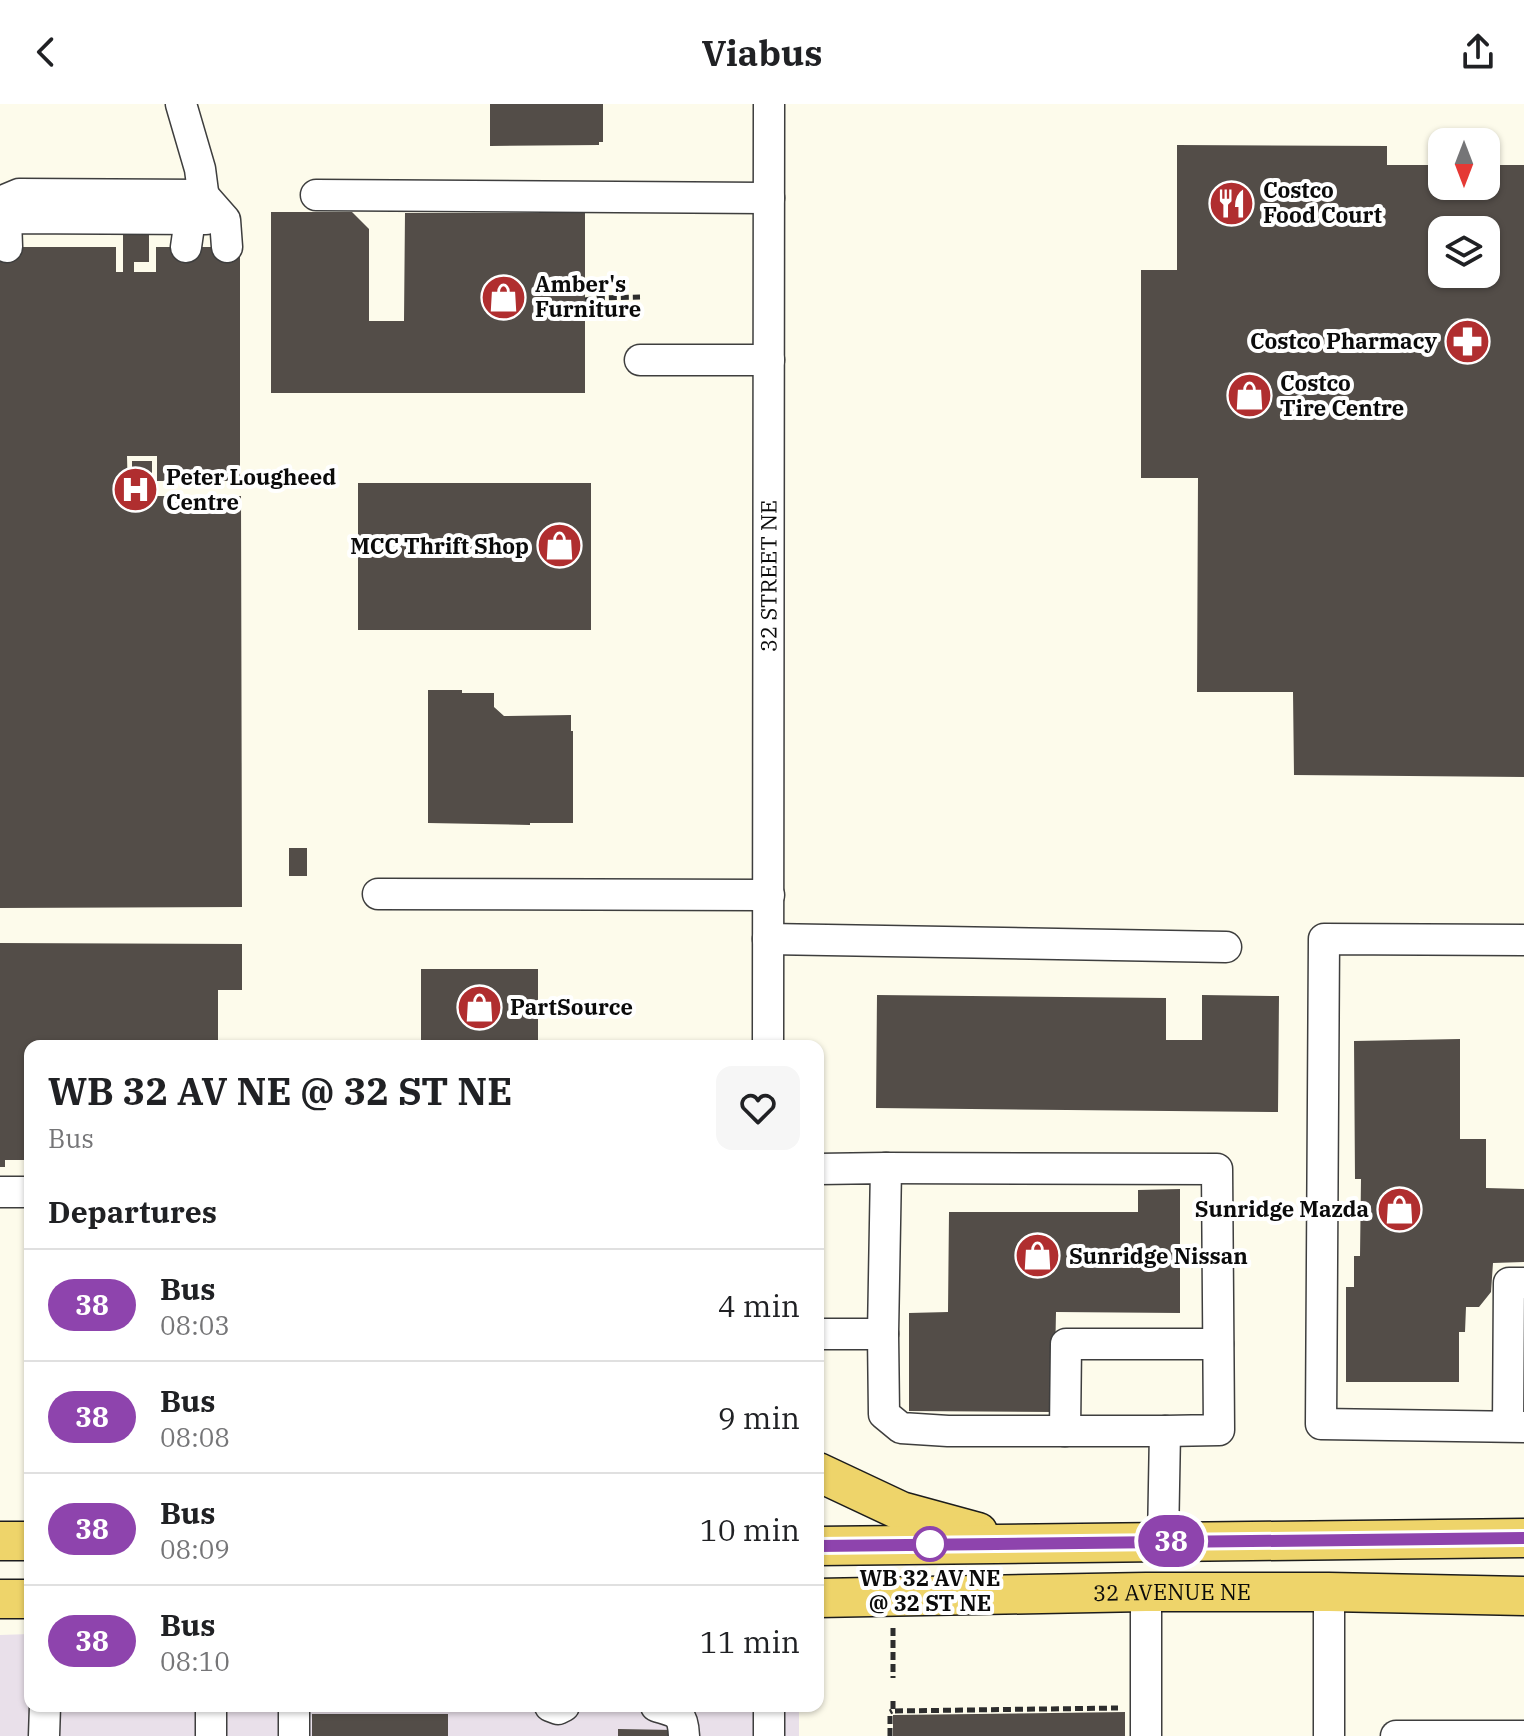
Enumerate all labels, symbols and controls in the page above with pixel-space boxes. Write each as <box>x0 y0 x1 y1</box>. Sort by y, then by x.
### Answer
text: Viabus <box>702 29 823 76</box>
icon: back <box>24 30 68 74</box>
icon: share <box>1456 30 1500 74</box>
north arrow <box>1428 128 1500 200</box>
map controls <box>1428 128 1500 288</box>
place label: Costco Food Court <box>1263 175 1382 229</box>
restaurant icon: Costco Food Court <box>1208 179 1256 227</box>
button: layers <box>1428 216 1500 288</box>
place label: Amber's Furniture <box>535 269 641 323</box>
shop icon: Amber's Furniture <box>480 273 528 321</box>
pharmacy icon: Costco Pharmacy <box>1444 317 1492 365</box>
place label: Costco Pharmacy <box>1250 326 1437 355</box>
place label: Costco Tire Centre <box>1280 368 1404 422</box>
shop icon: Costco Tire Centre <box>1225 372 1273 420</box>
place label: Peter Lougheed Centre <box>166 462 336 516</box>
hospital icon: Peter Lougheed Centre <box>111 466 159 514</box>
street label: 32 STREET NE <box>753 500 783 652</box>
shop icon: MCC Thrift Shop <box>536 522 584 570</box>
place label: MCC Thrift Shop <box>350 531 529 560</box>
shop icon: PartSource <box>455 983 503 1031</box>
place label: PartSource <box>510 992 633 1021</box>
text: WB 32 AV NE @ 32 ST NE <box>48 1066 512 1115</box>
button: heart <box>716 1066 800 1150</box>
text: Bus <box>48 1121 94 1155</box>
shop icon: Sunridge Mazda <box>1376 1185 1424 1233</box>
text: Departures <box>48 1192 217 1231</box>
place label: Sunridge Mazda <box>1195 1194 1369 1223</box>
shop icon: Sunridge Nissan <box>1014 1232 1062 1280</box>
place label: Sunridge Nissan <box>1069 1241 1248 1270</box>
text: Bus <box>160 1269 215 1308</box>
text: 38 <box>75 1286 109 1323</box>
text: 4 min <box>718 1286 800 1325</box>
text: 08:03 <box>160 1308 230 1342</box>
text: Bus <box>160 1381 215 1420</box>
text: 38 <box>75 1398 109 1435</box>
text: 9 min <box>718 1398 800 1437</box>
text: 08:08 <box>160 1420 230 1454</box>
text: Bus <box>160 1493 215 1532</box>
text: 38 <box>75 1510 109 1547</box>
text: 10 min <box>700 1510 800 1549</box>
line badge: 38 <box>1135 1515 1207 1567</box>
text: 38 <box>1154 1522 1188 1559</box>
marker: WB 32 AV NE @ 32 ST NE <box>913 1527 947 1561</box>
text: 08:09 <box>160 1532 230 1566</box>
place label: WB 32 AV NE @ 32 ST NE <box>860 1563 1001 1617</box>
street label: 32 AVENUE NE <box>1093 1577 1251 1607</box>
text: Bus <box>160 1605 215 1644</box>
text: 38 <box>75 1622 109 1659</box>
text: 11 min <box>700 1622 800 1661</box>
text: 08:10 <box>160 1644 230 1678</box>

